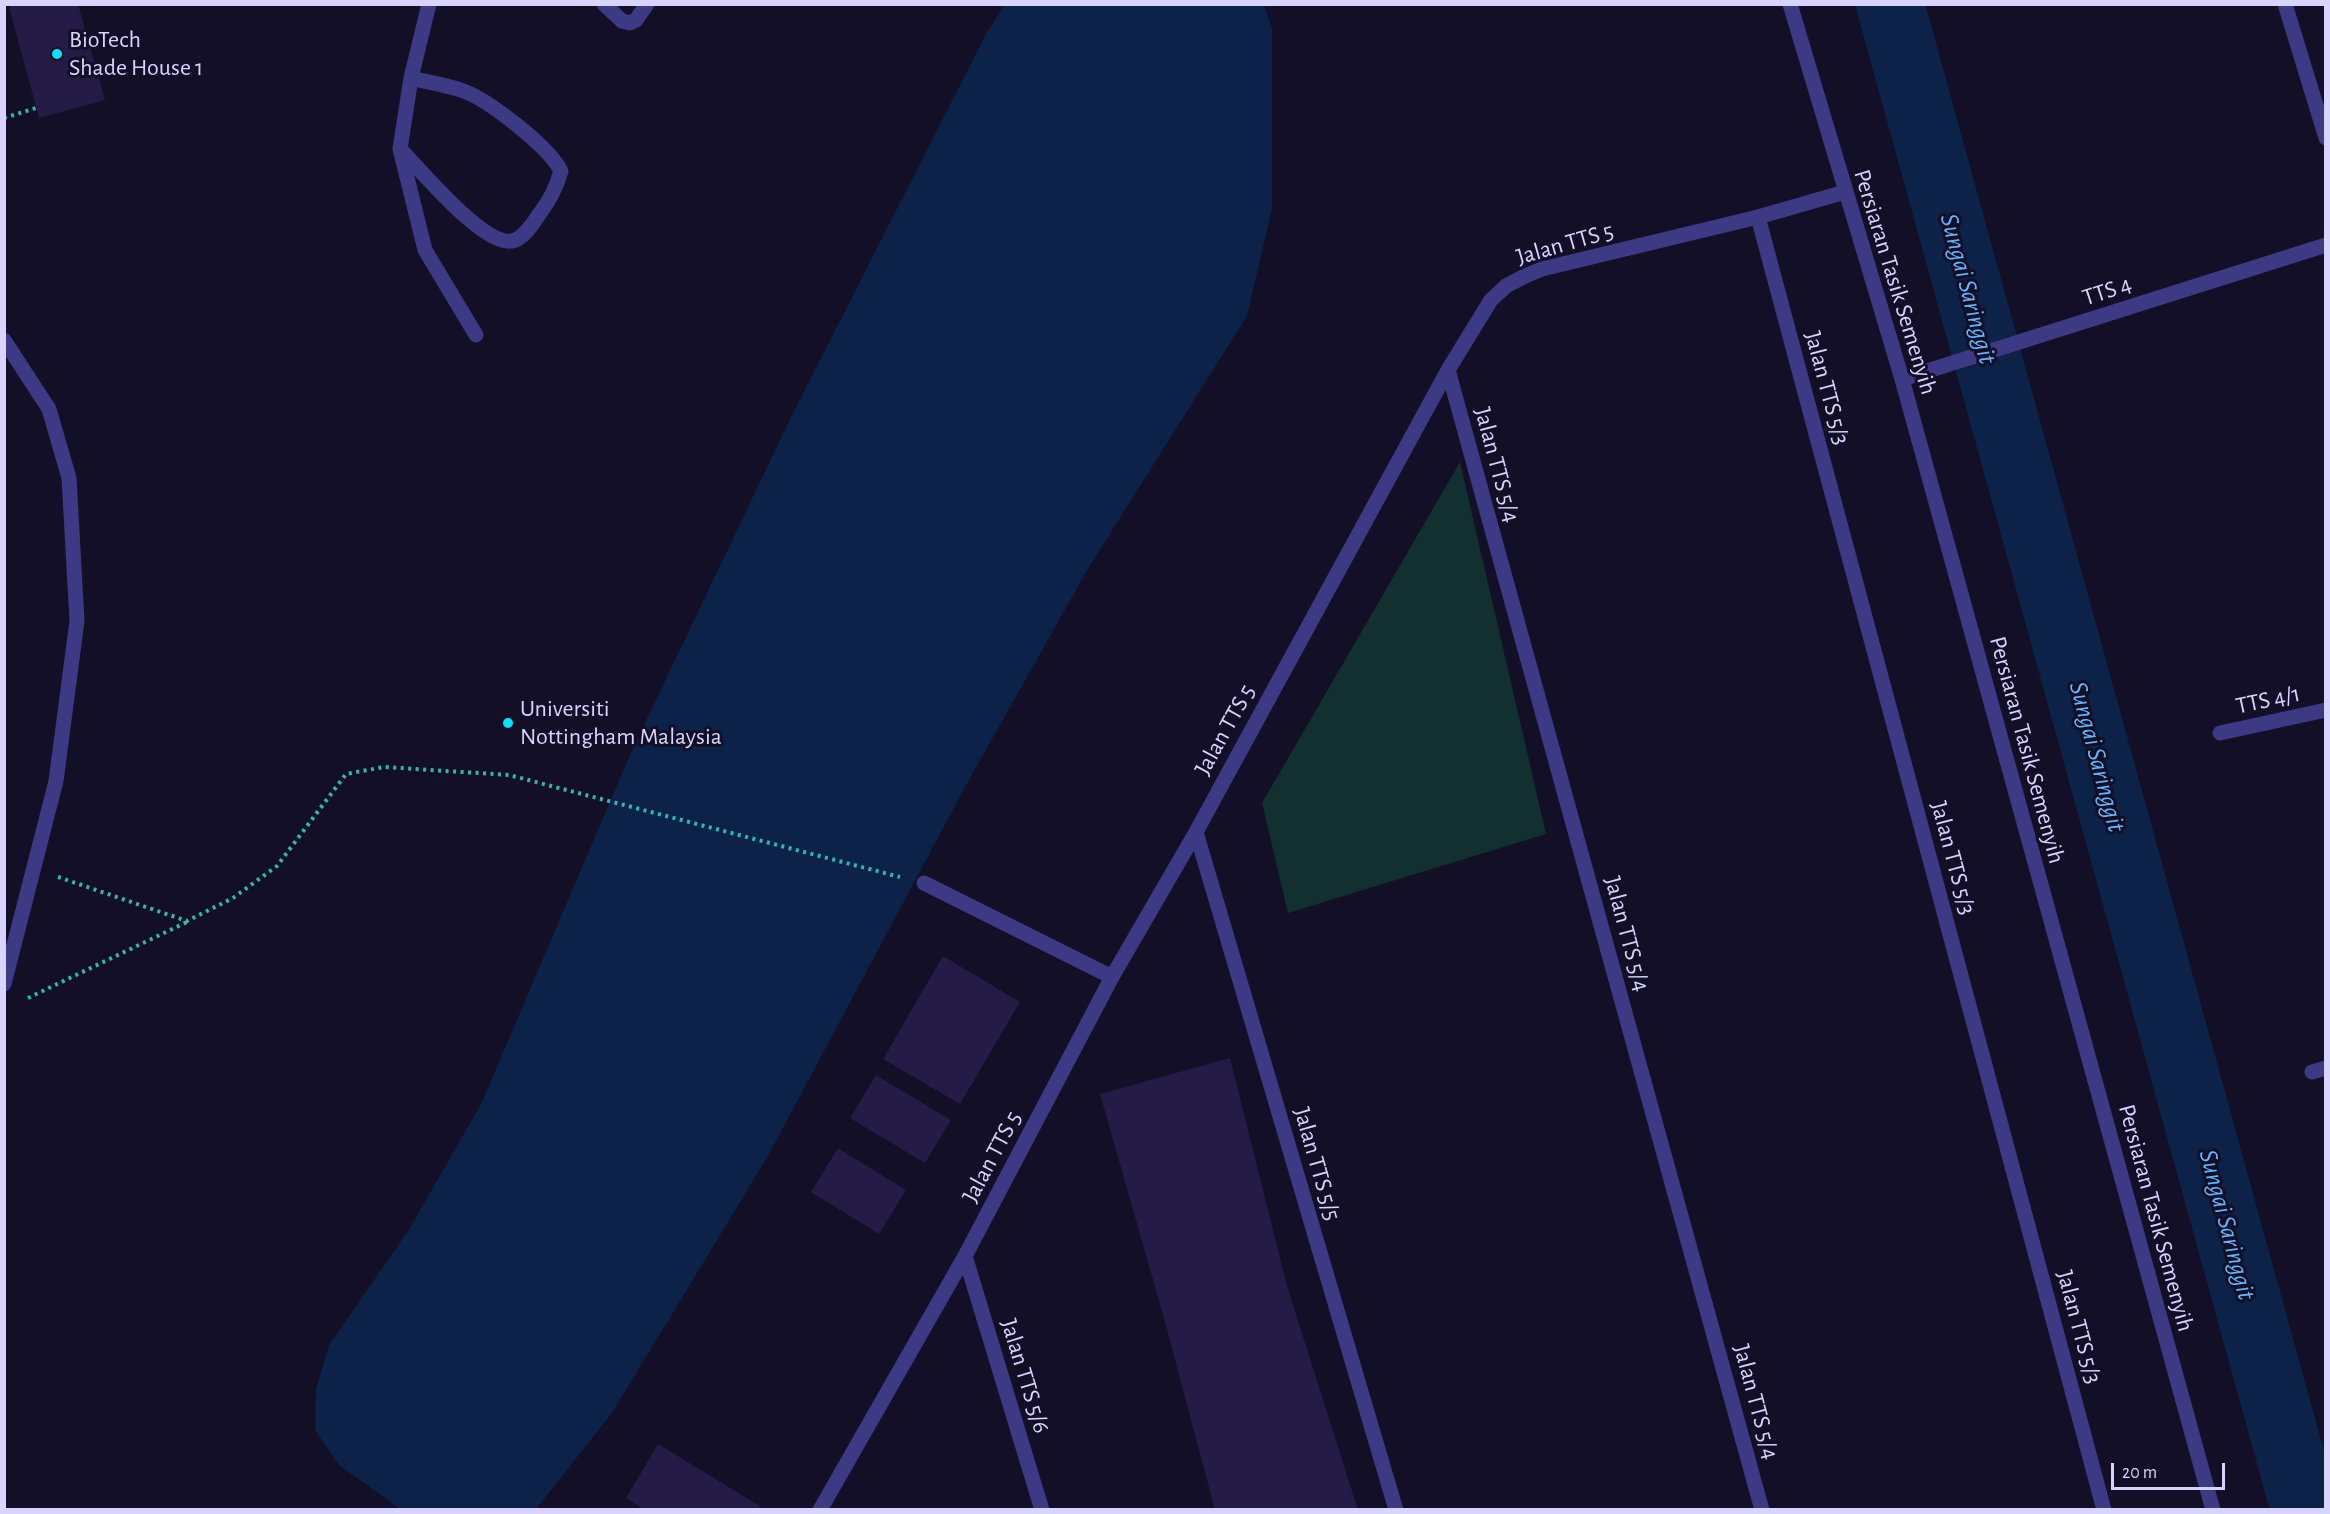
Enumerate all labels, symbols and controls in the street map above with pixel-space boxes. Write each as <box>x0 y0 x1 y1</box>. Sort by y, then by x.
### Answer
place label: BioTech Shade House 1 <box>69 26 203 82</box>
marker: BioTech Shade House 1 <box>50 47 64 61</box>
street label: Persiaran Tasik Semenyih <box>1847 166 1943 398</box>
water label: Sungai Saringgit <box>1933 210 2003 368</box>
street label: Jalan TTS 5 <box>1513 216 1617 272</box>
street label: TTS 4 <box>2079 270 2135 312</box>
street label: Jalan TTS 5/3 <box>1798 328 1856 448</box>
street label: Jalan TTS 5/4 <box>1468 404 1526 526</box>
street label: Persiaran Tasik Semenyih <box>1983 633 2071 867</box>
water label: Sungai Saringgit <box>2062 678 2132 836</box>
street label: Jalan TTS 5 <box>1188 679 1262 781</box>
street label: TTS 4/1 <box>2233 679 2303 721</box>
place label: Universiti Nottingham Malaysia <box>520 695 722 751</box>
marker: Universiti Nottingham Malaysia <box>501 716 515 730</box>
street label: Jalan TTS 5/3 <box>1924 798 1982 918</box>
street label: Jalan TTS 5/4 <box>1598 873 1656 995</box>
street label: Persiaran Tasik Semenyih <box>2112 1101 2200 1335</box>
street label: Jalan TTS 5/5 <box>1287 1104 1347 1224</box>
street label: Jalan TTS 5 <box>956 1106 1028 1208</box>
water label: Sungai Saringgit <box>2192 1146 2262 1304</box>
street label: Jalan TTS 5/3 <box>2050 1267 2108 1387</box>
street label: Jalan TTS 5/6 <box>994 1315 1056 1437</box>
street label: Jalan TTS 5/4 <box>1727 1341 1785 1463</box>
scale bar <box>2114 1451 2228 1489</box>
text: 20 m <box>2122 1464 2157 1482</box>

